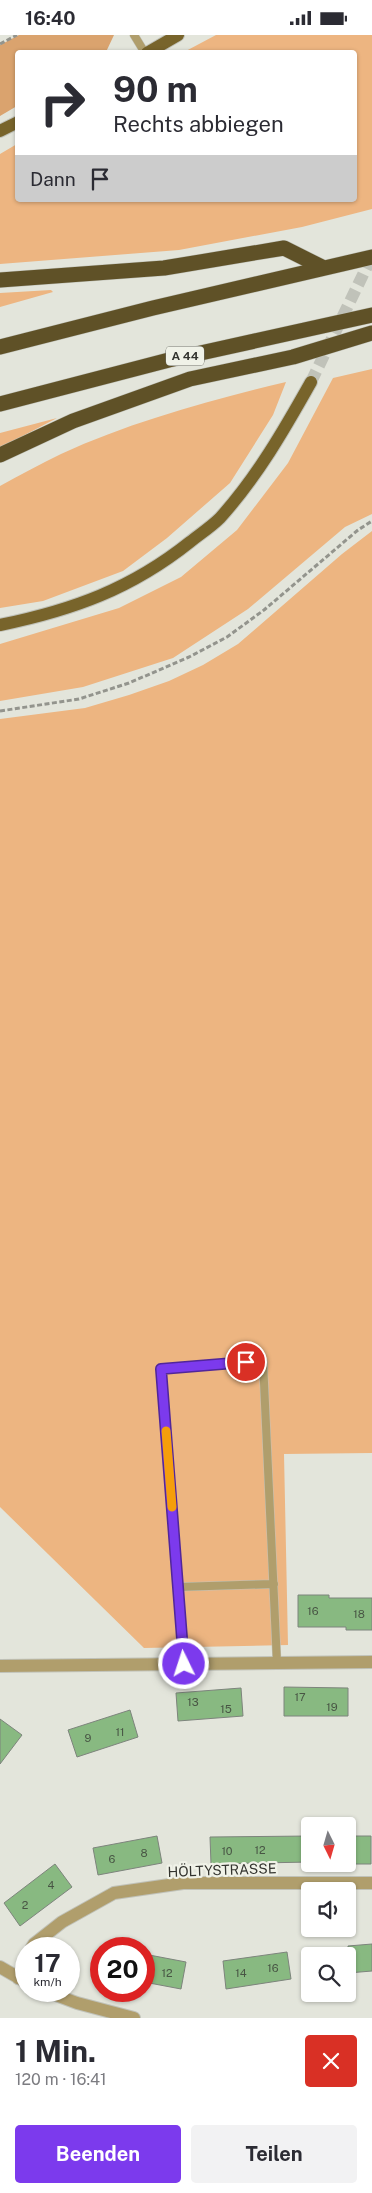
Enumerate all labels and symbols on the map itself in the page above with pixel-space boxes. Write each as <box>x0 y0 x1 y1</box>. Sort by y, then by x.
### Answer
road number: A 44 <box>166 347 204 366</box>
pin <box>225 1341 267 1383</box>
house number: 16 <box>307 1605 319 1617</box>
house number: 18 <box>353 1608 365 1620</box>
position arrow <box>157 1637 209 1689</box>
house number: 17 <box>294 1691 306 1703</box>
house number: 13 <box>187 1696 199 1708</box>
house number: 19 <box>326 1701 338 1713</box>
house number: 15 <box>220 1703 232 1715</box>
house number: 11 <box>116 1726 124 1738</box>
house number: 9 <box>85 1732 92 1744</box>
north arrow <box>301 1817 356 1873</box>
house number: 12 <box>254 1844 266 1856</box>
house number: 10 <box>221 1845 233 1857</box>
house number: 8 <box>140 1847 148 1859</box>
house number: 6 <box>109 1853 116 1865</box>
street label: HÖLTYSTRASSE <box>167 1858 277 1880</box>
house number: 4 <box>48 1879 55 1891</box>
house number: 2 <box>22 1899 29 1911</box>
speed limit sign: 20 <box>90 1937 155 2002</box>
house number: 16 <box>267 1962 279 1974</box>
house number: 12 <box>161 1967 173 1979</box>
house number: 14 <box>235 1967 247 1979</box>

